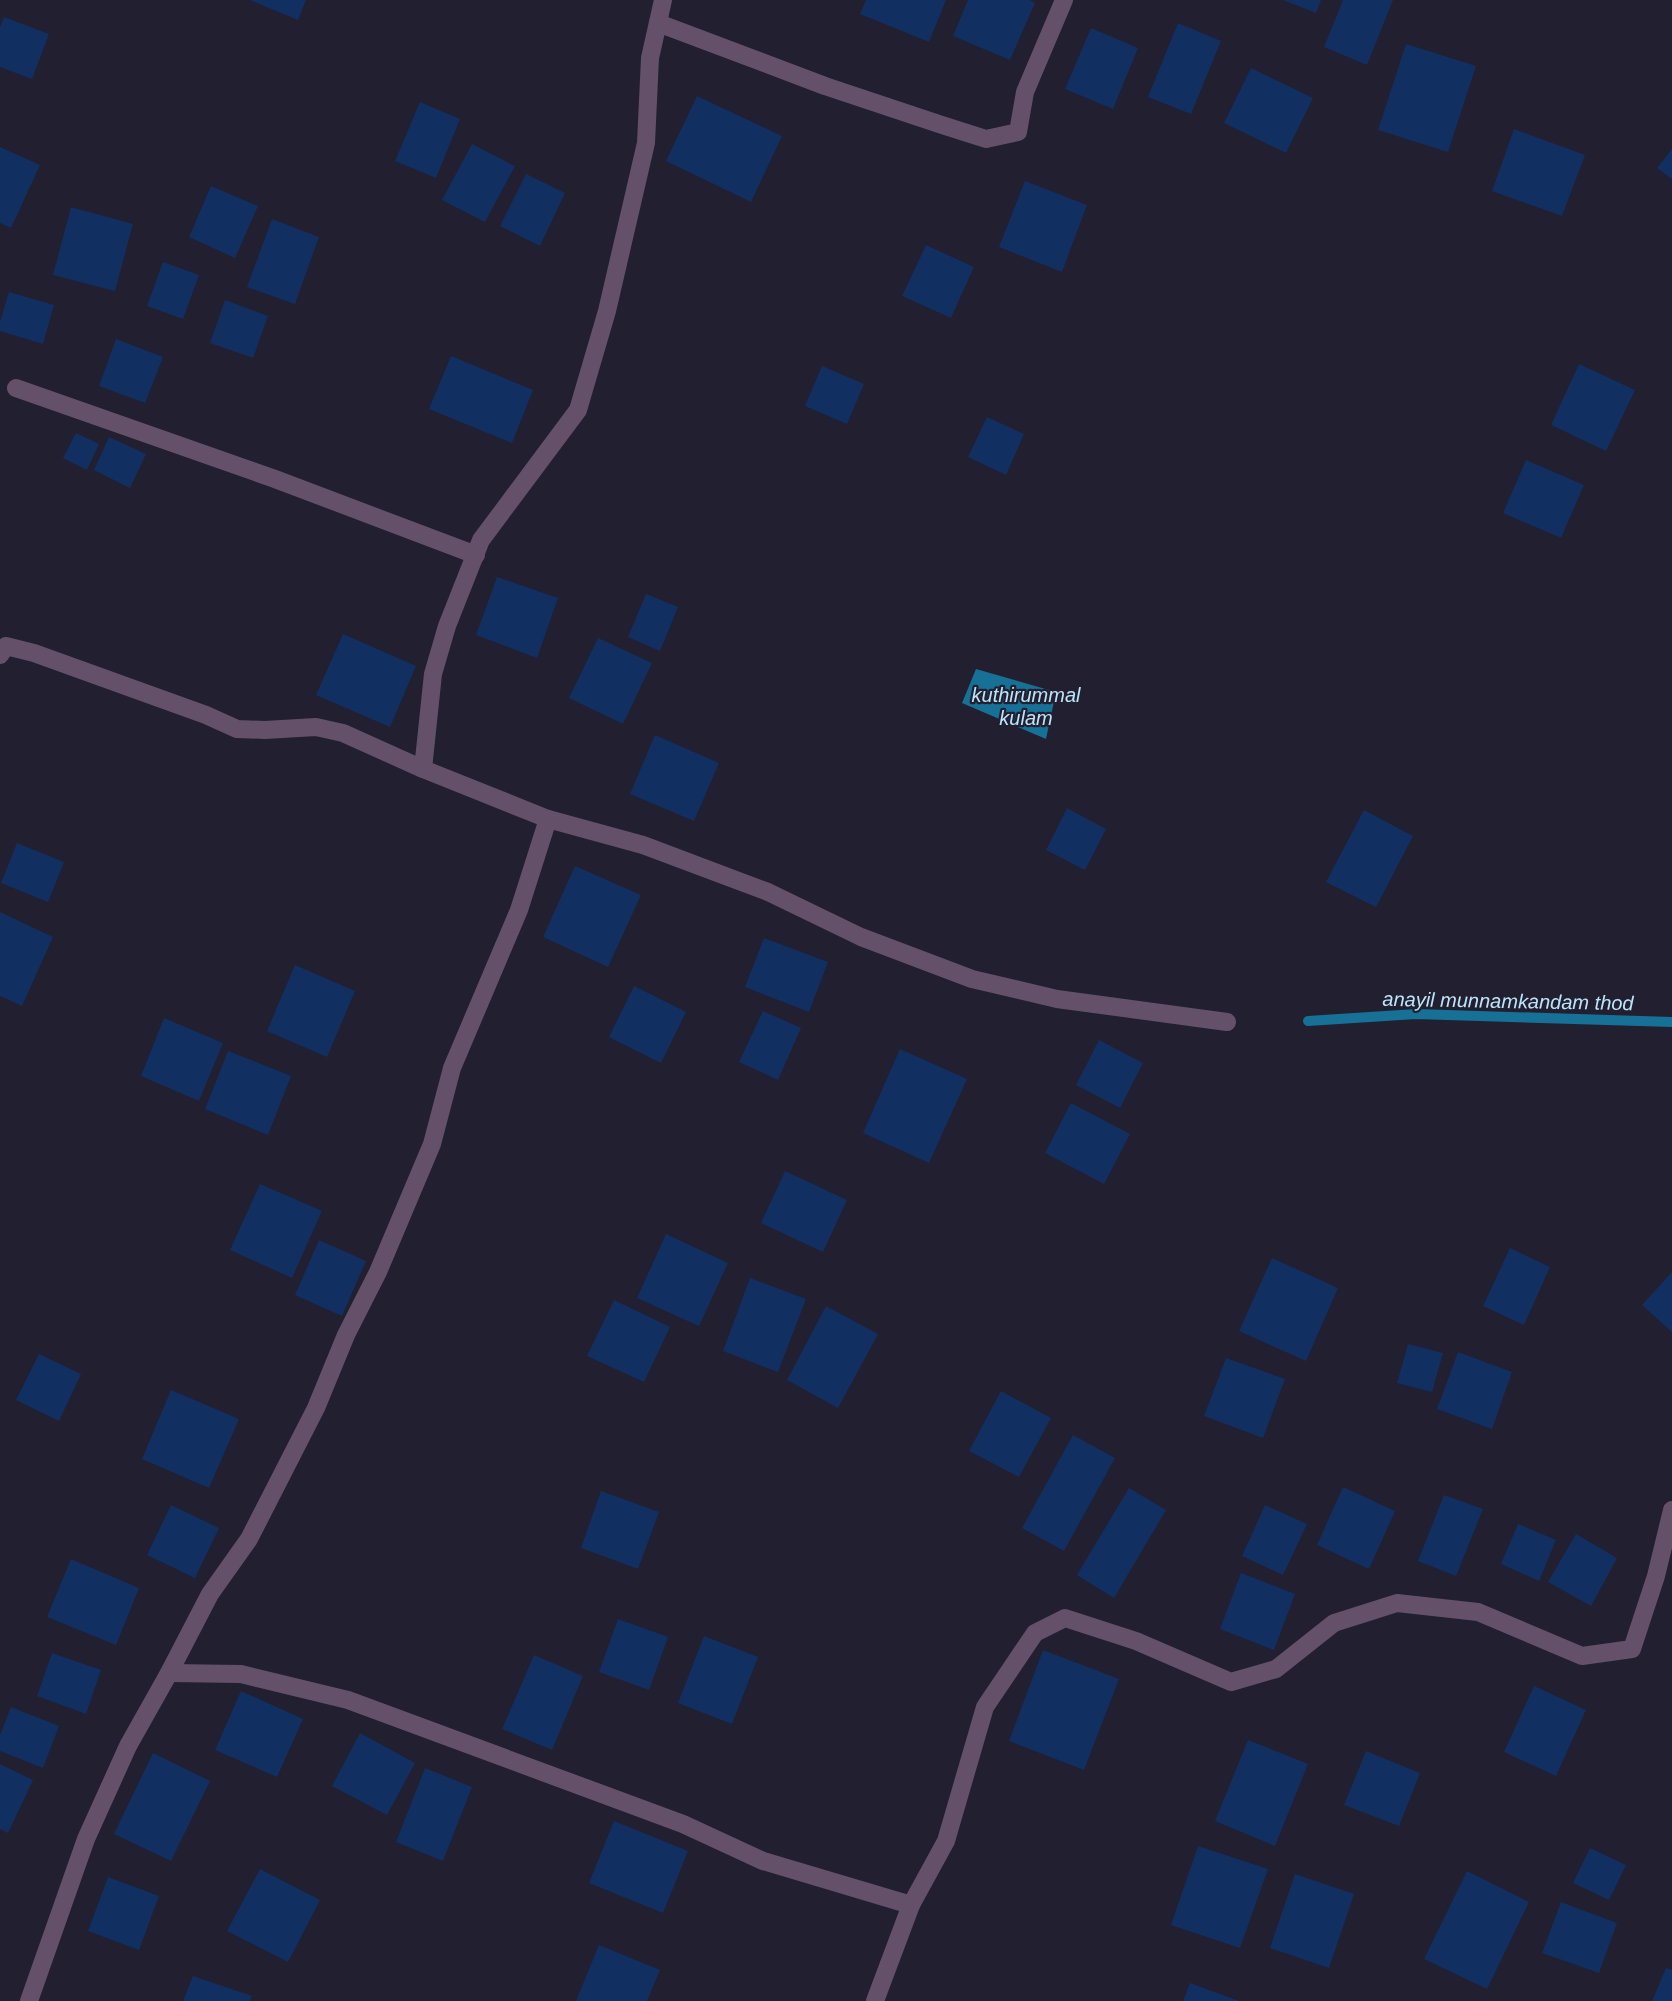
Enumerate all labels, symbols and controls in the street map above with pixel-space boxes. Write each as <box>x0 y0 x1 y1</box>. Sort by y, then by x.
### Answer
water label: kuthirummal kulam <box>972 684 1081 729</box>
water label: anayil munnamkandam thod <box>1382 988 1635 1014</box>

